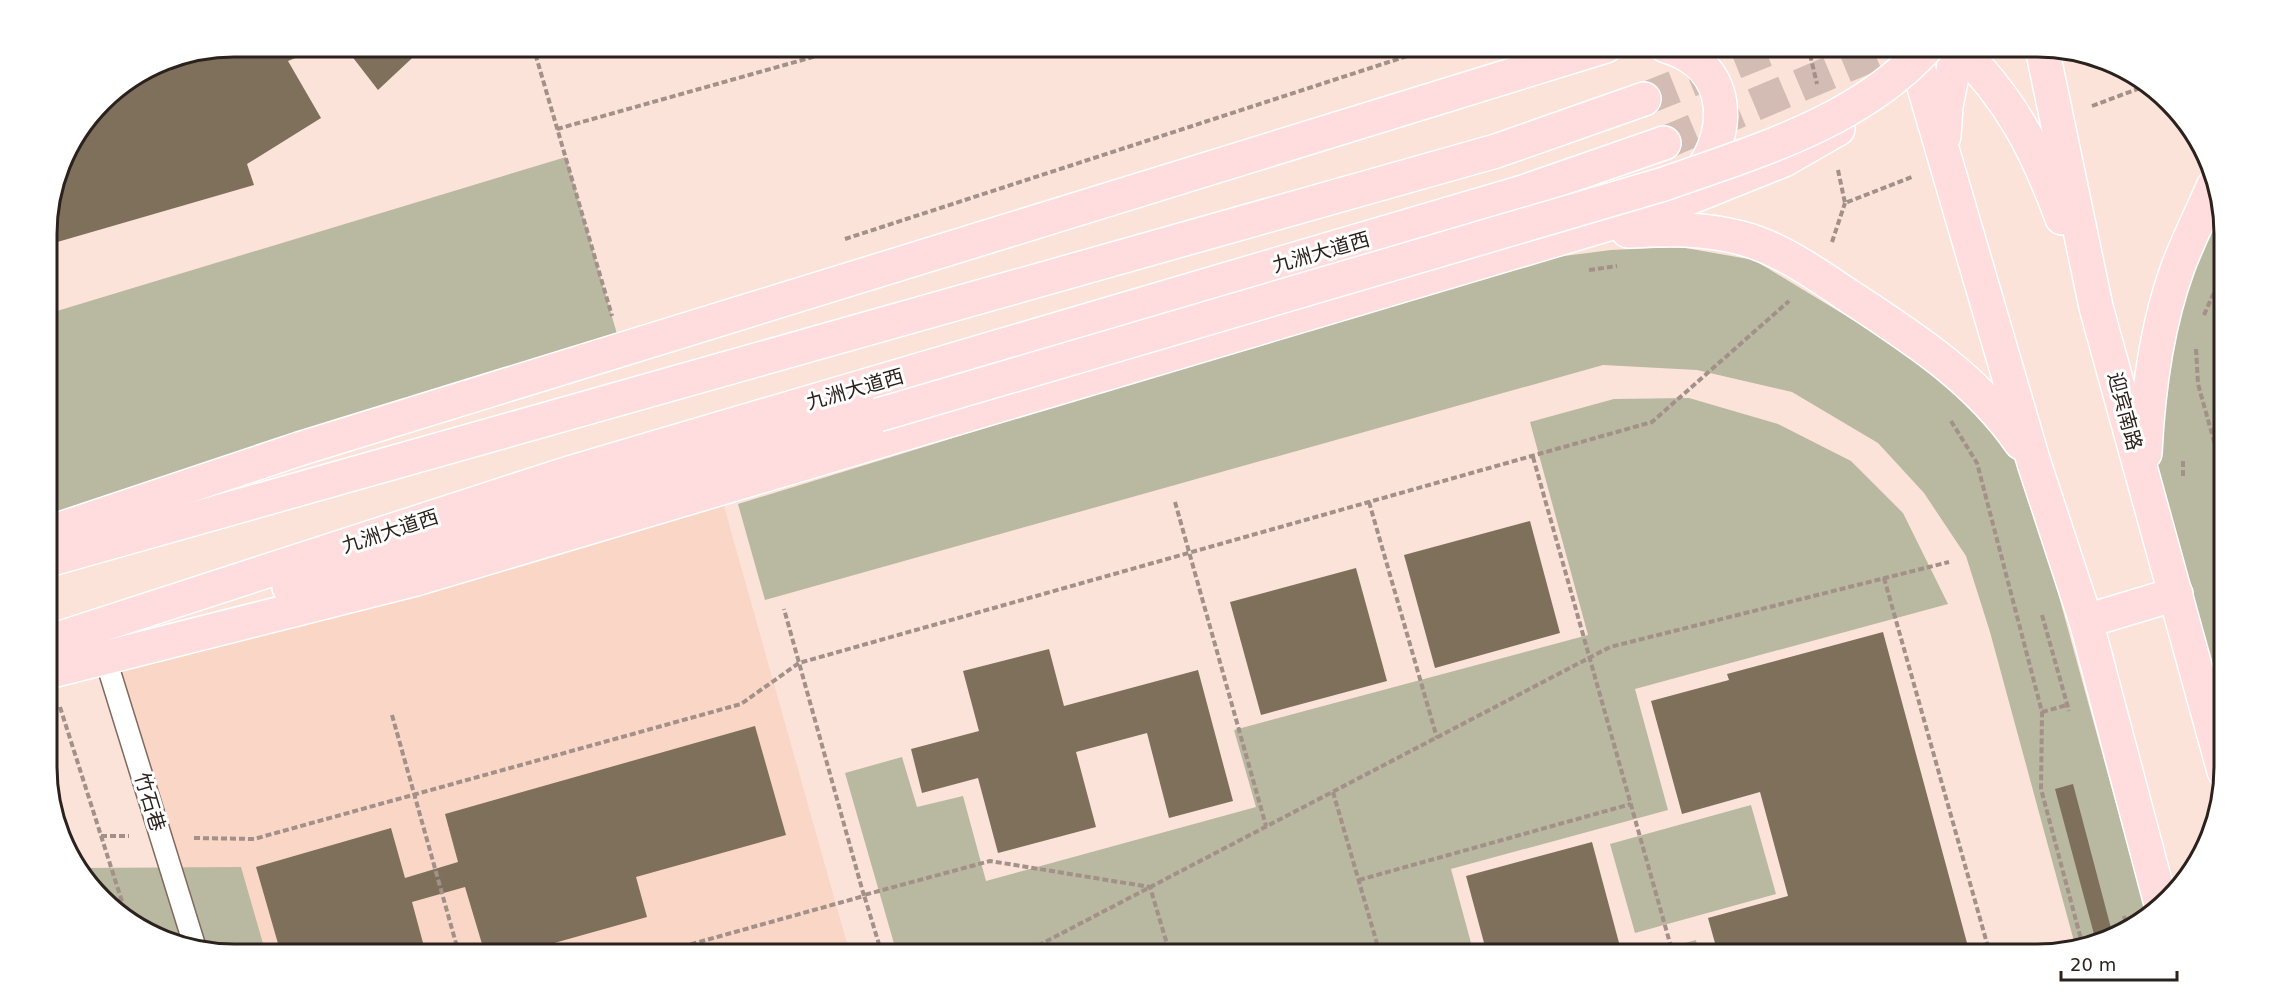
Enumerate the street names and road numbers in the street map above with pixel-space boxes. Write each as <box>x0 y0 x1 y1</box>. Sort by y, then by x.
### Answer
street label: 九洲大道西 <box>1270 227 1372 277</box>
street label: 九洲大道西 <box>804 364 906 414</box>
street label: 迎宾南路 <box>2103 369 2147 453</box>
street label: 九洲大道西 <box>339 504 441 558</box>
street label: 竹石巷 <box>130 770 170 834</box>

